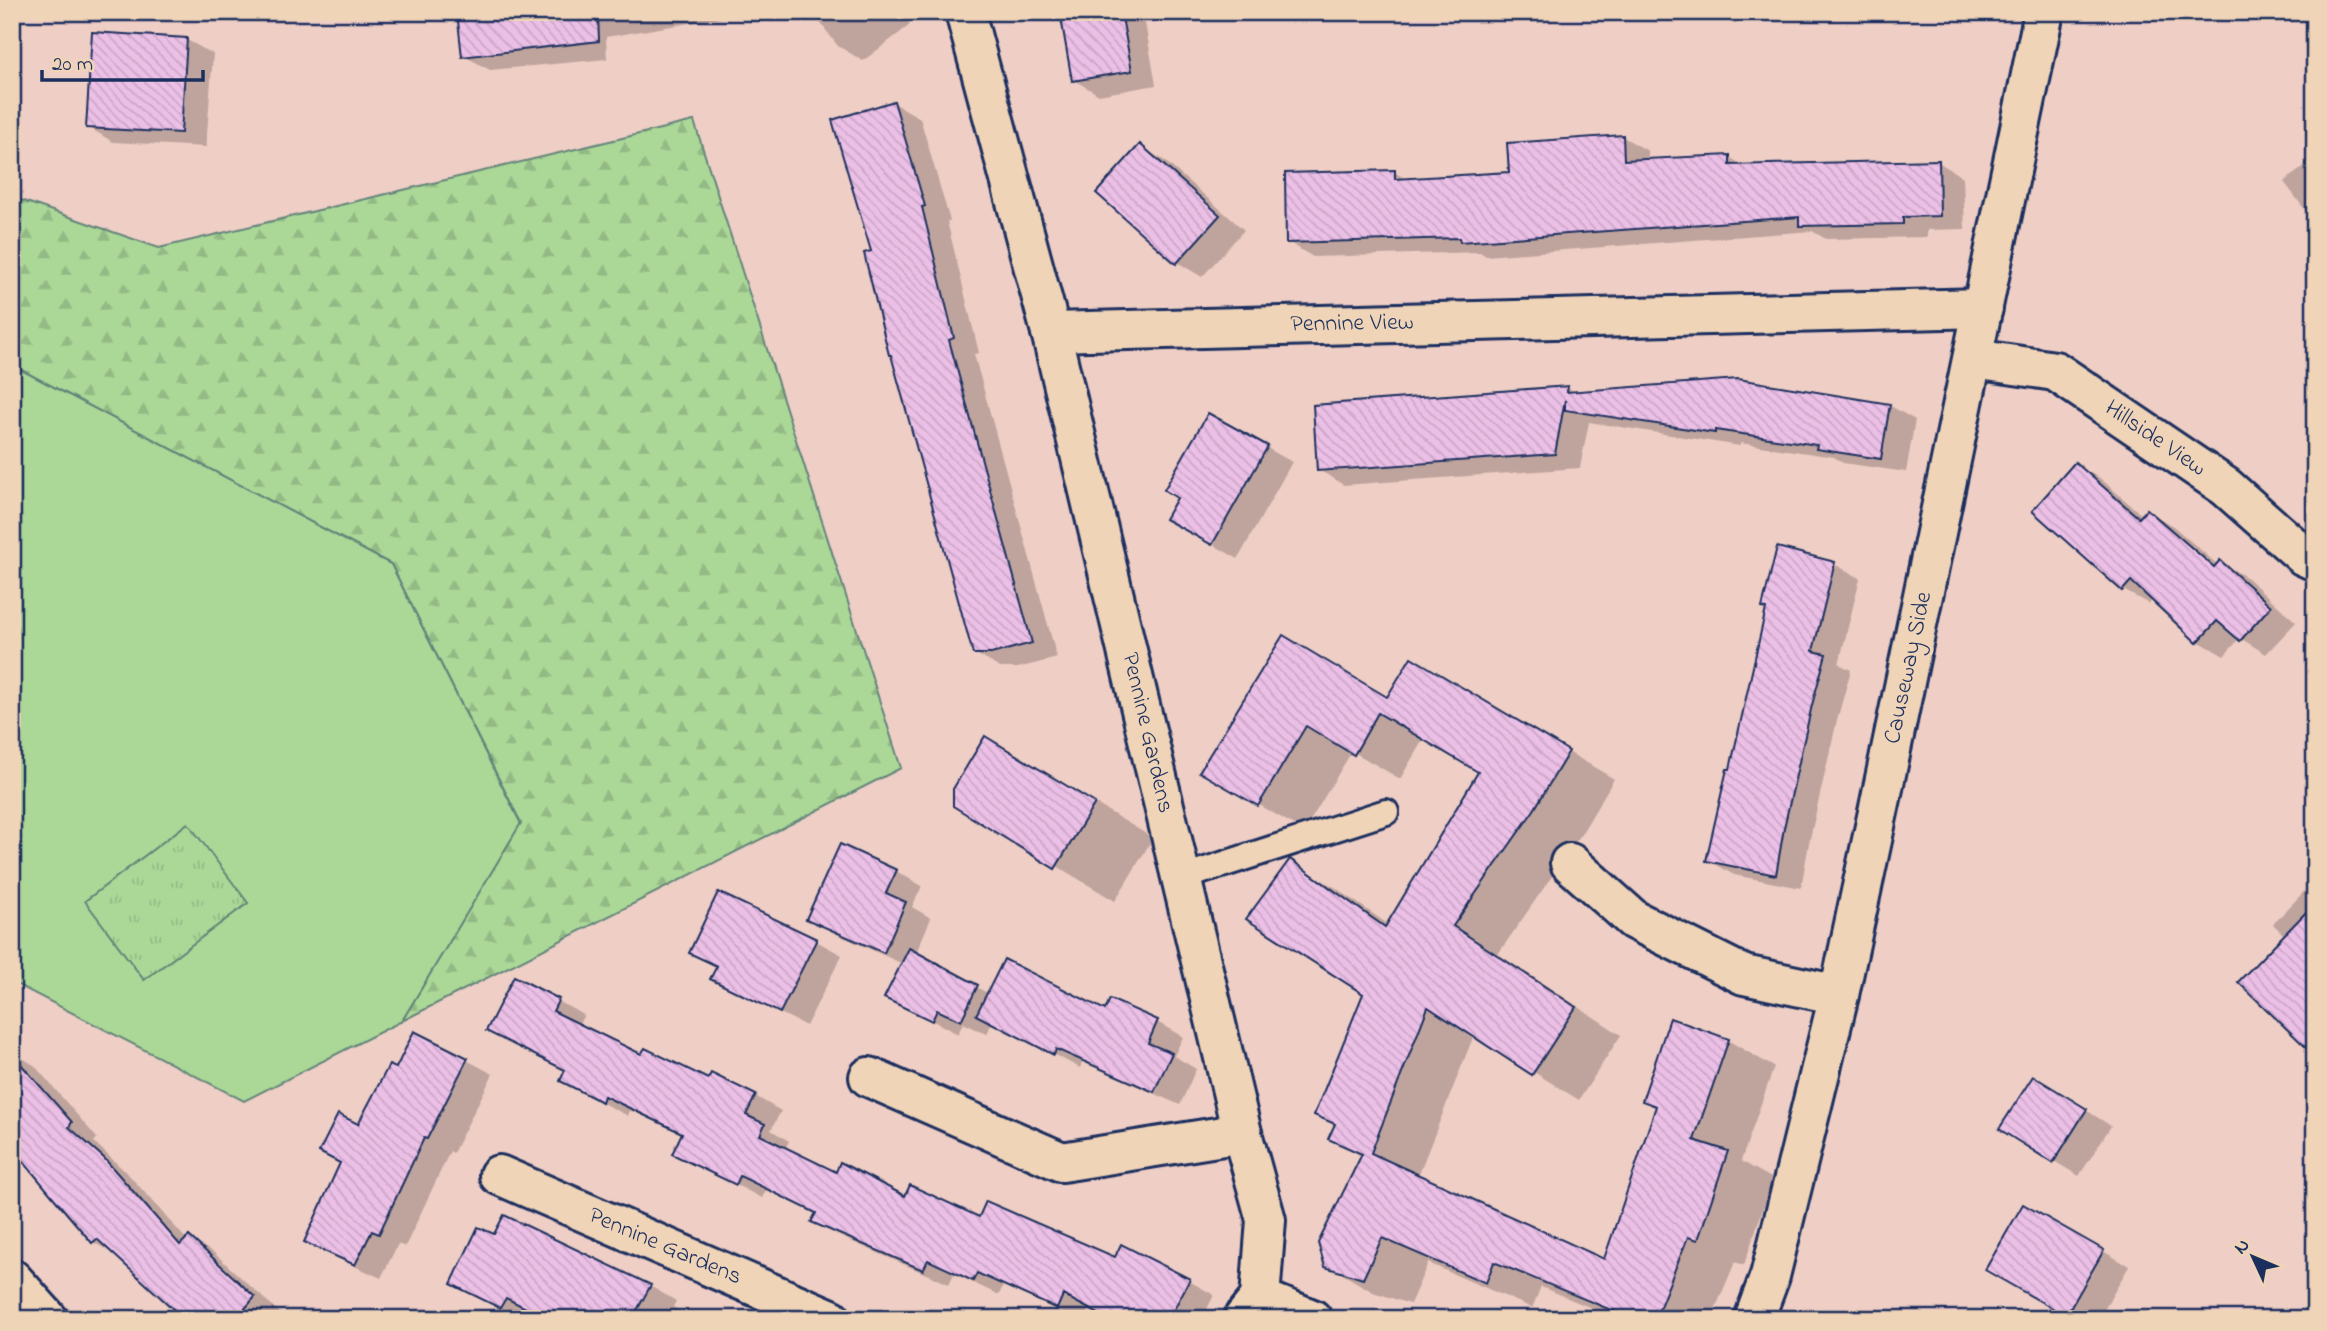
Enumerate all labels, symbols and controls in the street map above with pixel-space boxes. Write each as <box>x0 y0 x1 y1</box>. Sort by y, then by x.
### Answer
scale bar <box>42 38 203 82</box>
text: 20 m <box>52 50 93 80</box>
street label: Pennine View <box>1290 305 1414 343</box>
street label: Hillside View <box>2097 392 2213 486</box>
street label: Causeway Side <box>1876 588 1943 748</box>
street label: Pennine Gardens <box>1112 649 1182 817</box>
street label: Pennine Gardens <box>583 1199 747 1295</box>
north arrow <box>2218 1222 2288 1292</box>
text: N <box>2228 1233 2257 1261</box>

